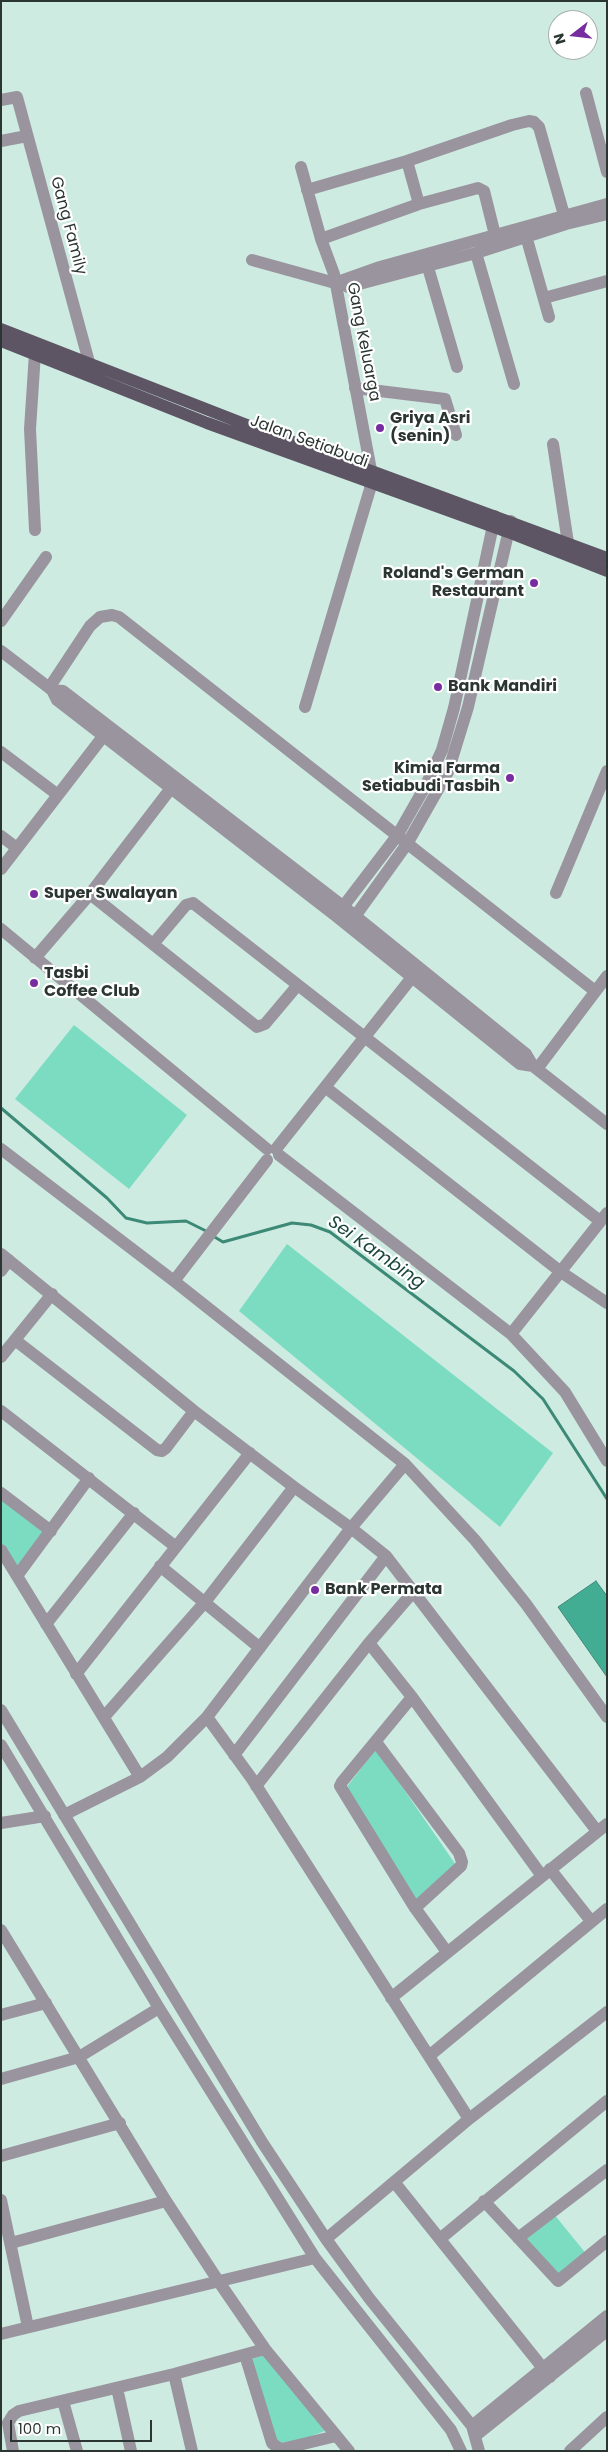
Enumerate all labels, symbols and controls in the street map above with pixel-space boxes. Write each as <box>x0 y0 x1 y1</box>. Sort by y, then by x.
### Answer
north arrow <box>548 10 598 60</box>
text: N <box>548 31 571 47</box>
street label: Gang Family <box>46 175 90 277</box>
street label: Gang Keluarga <box>342 281 384 403</box>
place label: Griya Asri (senin) <box>390 409 470 447</box>
street label: Jalan Setiabudi <box>247 412 371 472</box>
marker: Griya Asri (senin) <box>374 422 386 434</box>
place label: Roland's German Restaurant <box>383 564 524 602</box>
marker: Roland's German Restaurant <box>528 577 540 589</box>
place label: Bank Mandiri <box>448 677 557 697</box>
marker: Bank Mandiri <box>432 681 444 693</box>
place label: Kimia Farma Setiabudi Tasbih <box>362 759 500 797</box>
marker: Kimia Farma Setiabudi Tasbih <box>504 772 516 784</box>
place label: Super Swalayan <box>44 884 177 904</box>
marker: Super Swalayan <box>28 888 40 900</box>
place label: Tasbi Coffee Club <box>44 964 140 1002</box>
marker: Tasbi Coffee Club <box>28 977 40 989</box>
water label: Sei Kambing <box>323 1212 429 1294</box>
place label: Bank Permata <box>325 1580 442 1600</box>
marker: Bank Permata <box>309 1584 321 1596</box>
scale bar <box>12 2410 155 2442</box>
text: 100 m <box>18 2418 61 2439</box>

